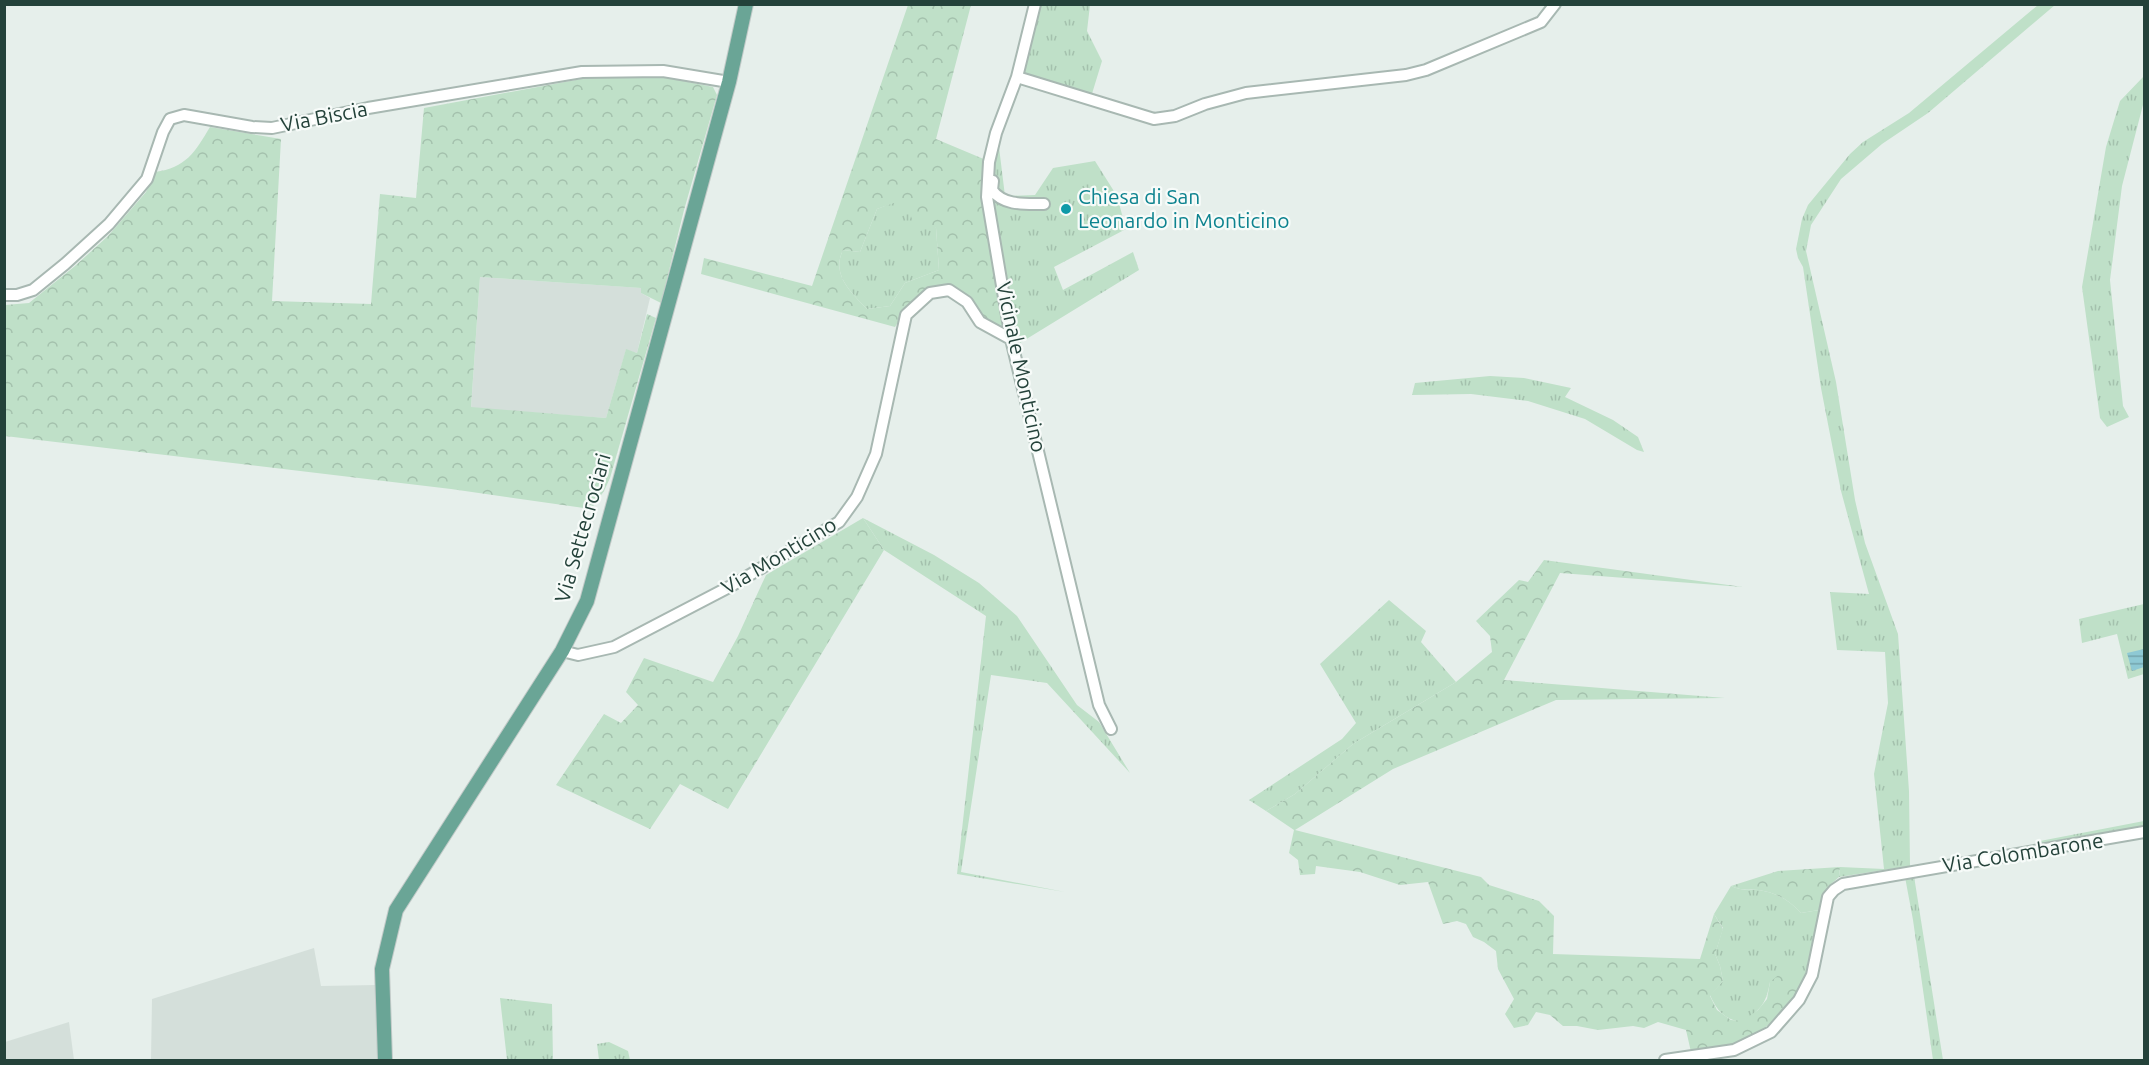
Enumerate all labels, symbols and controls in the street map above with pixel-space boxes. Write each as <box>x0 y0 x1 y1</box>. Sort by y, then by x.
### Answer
street label: Via Biscia <box>278 96 369 136</box>
place label: Chiesa di San Leonardo in Monticino <box>1078 184 1290 232</box>
marker: Chiesa di San Leonardo in Monticino <box>1059 202 1073 216</box>
street label: Vicinale Monticino <box>992 279 1052 454</box>
street label: Via Settecrociari <box>549 450 615 605</box>
street label: Via Monticino <box>717 511 840 599</box>
street label: Via Colombarone <box>1941 827 2105 877</box>

